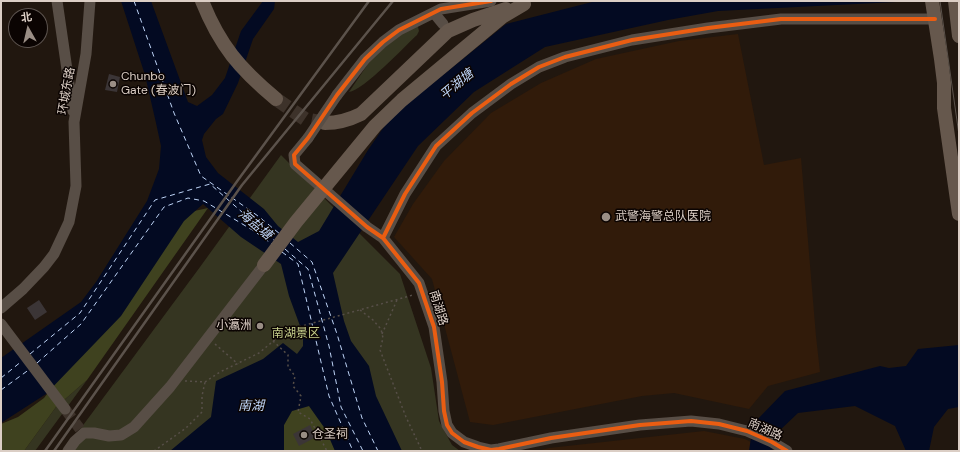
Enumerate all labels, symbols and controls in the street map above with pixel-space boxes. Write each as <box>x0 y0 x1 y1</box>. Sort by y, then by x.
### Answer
north arrow <box>8 8 48 48</box>
text: 北 <box>20 9 33 25</box>
street label: 环城东路 <box>56 66 78 116</box>
water label: 平湖塘 <box>437 66 477 104</box>
place label: Chunbo Gate (春波门) <box>121 70 196 98</box>
marker: Chunbo Gate (春波门) <box>108 79 118 89</box>
water label: 海盐塘 <box>235 206 275 244</box>
place label: 武警海警总队医院 <box>615 210 711 224</box>
marker: 武警海警总队医院 <box>600 211 612 223</box>
street label: 南湖路 <box>426 289 450 327</box>
place label: 小瀛洲 <box>216 319 252 333</box>
marker: 小瀛洲 <box>255 321 265 331</box>
park label: 南湖景区 <box>272 327 320 341</box>
water label: 南湖 <box>238 399 264 415</box>
street label: 南湖路 <box>746 416 784 444</box>
place label: 仓圣祠 <box>312 428 348 442</box>
marker: 仓圣祠 <box>299 430 309 440</box>

